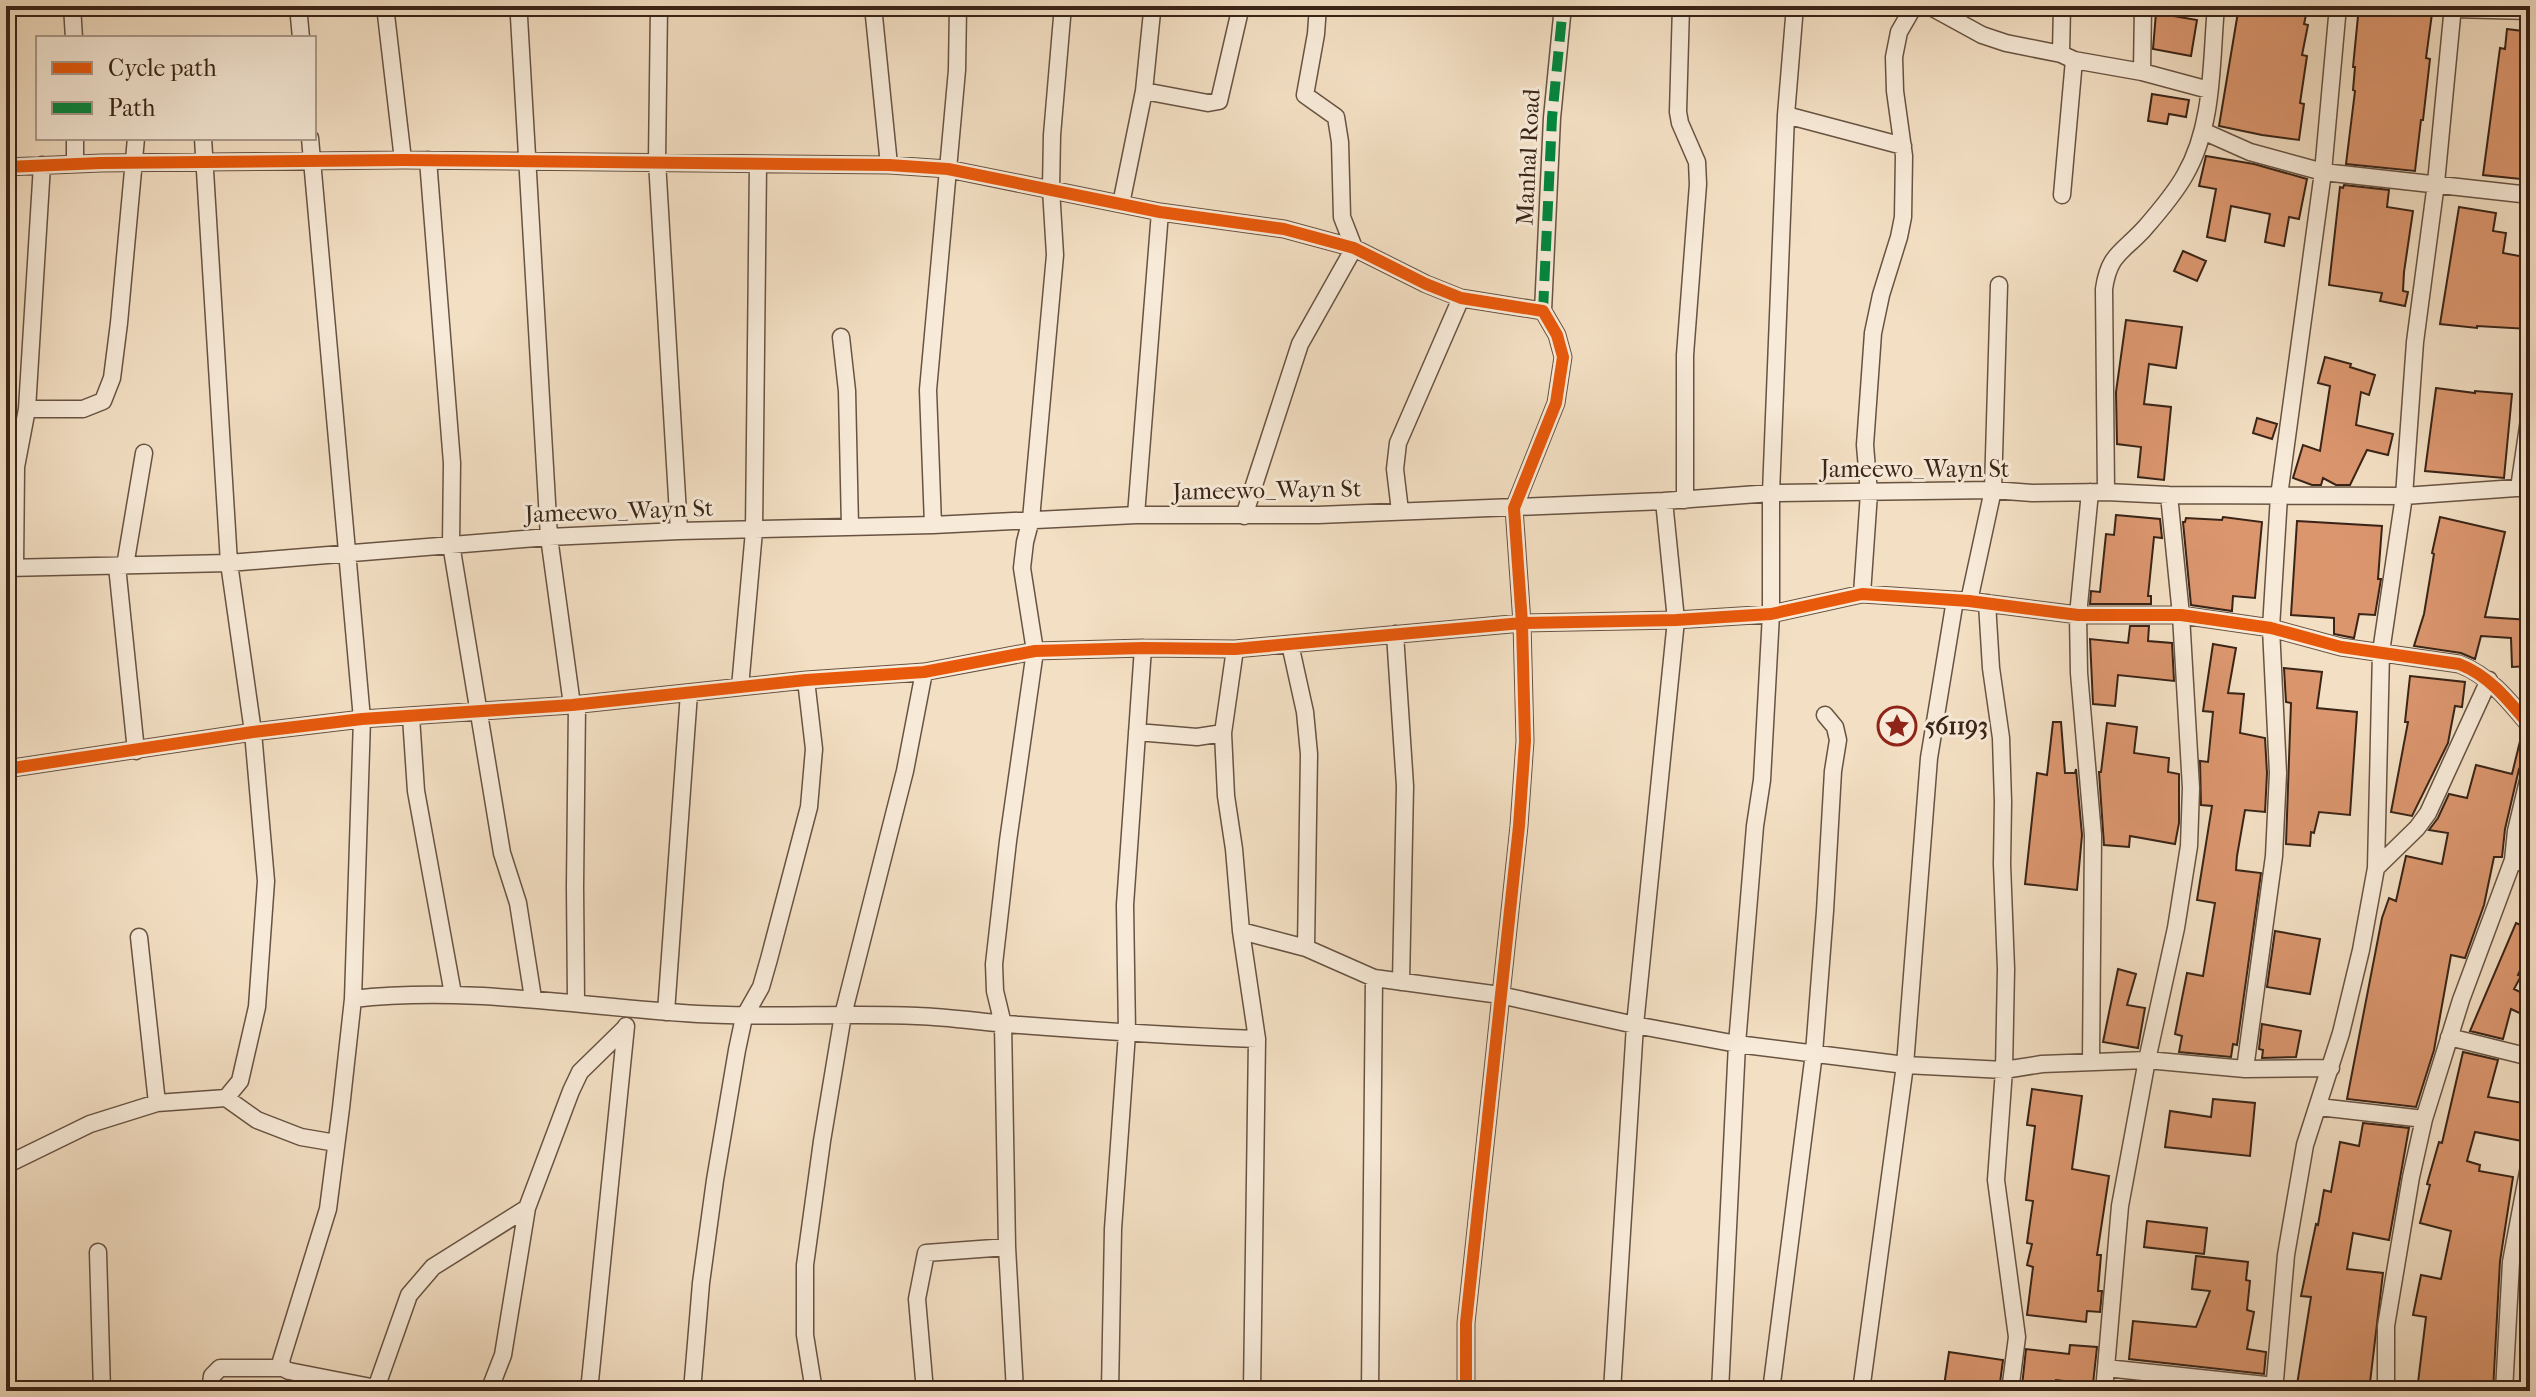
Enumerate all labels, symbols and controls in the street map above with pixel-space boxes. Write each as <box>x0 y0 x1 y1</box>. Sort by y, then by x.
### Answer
legend <box>36 36 316 140</box>
text: Cycle path <box>108 54 217 82</box>
street label: Manhal Road <box>1510 87 1546 226</box>
text: Path <box>108 94 156 122</box>
street label: Jameewo_Wayn St <box>1819 455 2010 483</box>
street label: Jameewo_Wayn St <box>1170 474 1362 506</box>
street label: Jameewo_Wayn St <box>522 494 714 528</box>
place icon: 561193 <box>1876 705 1918 747</box>
place label: 561193 <box>1925 712 1988 740</box>

